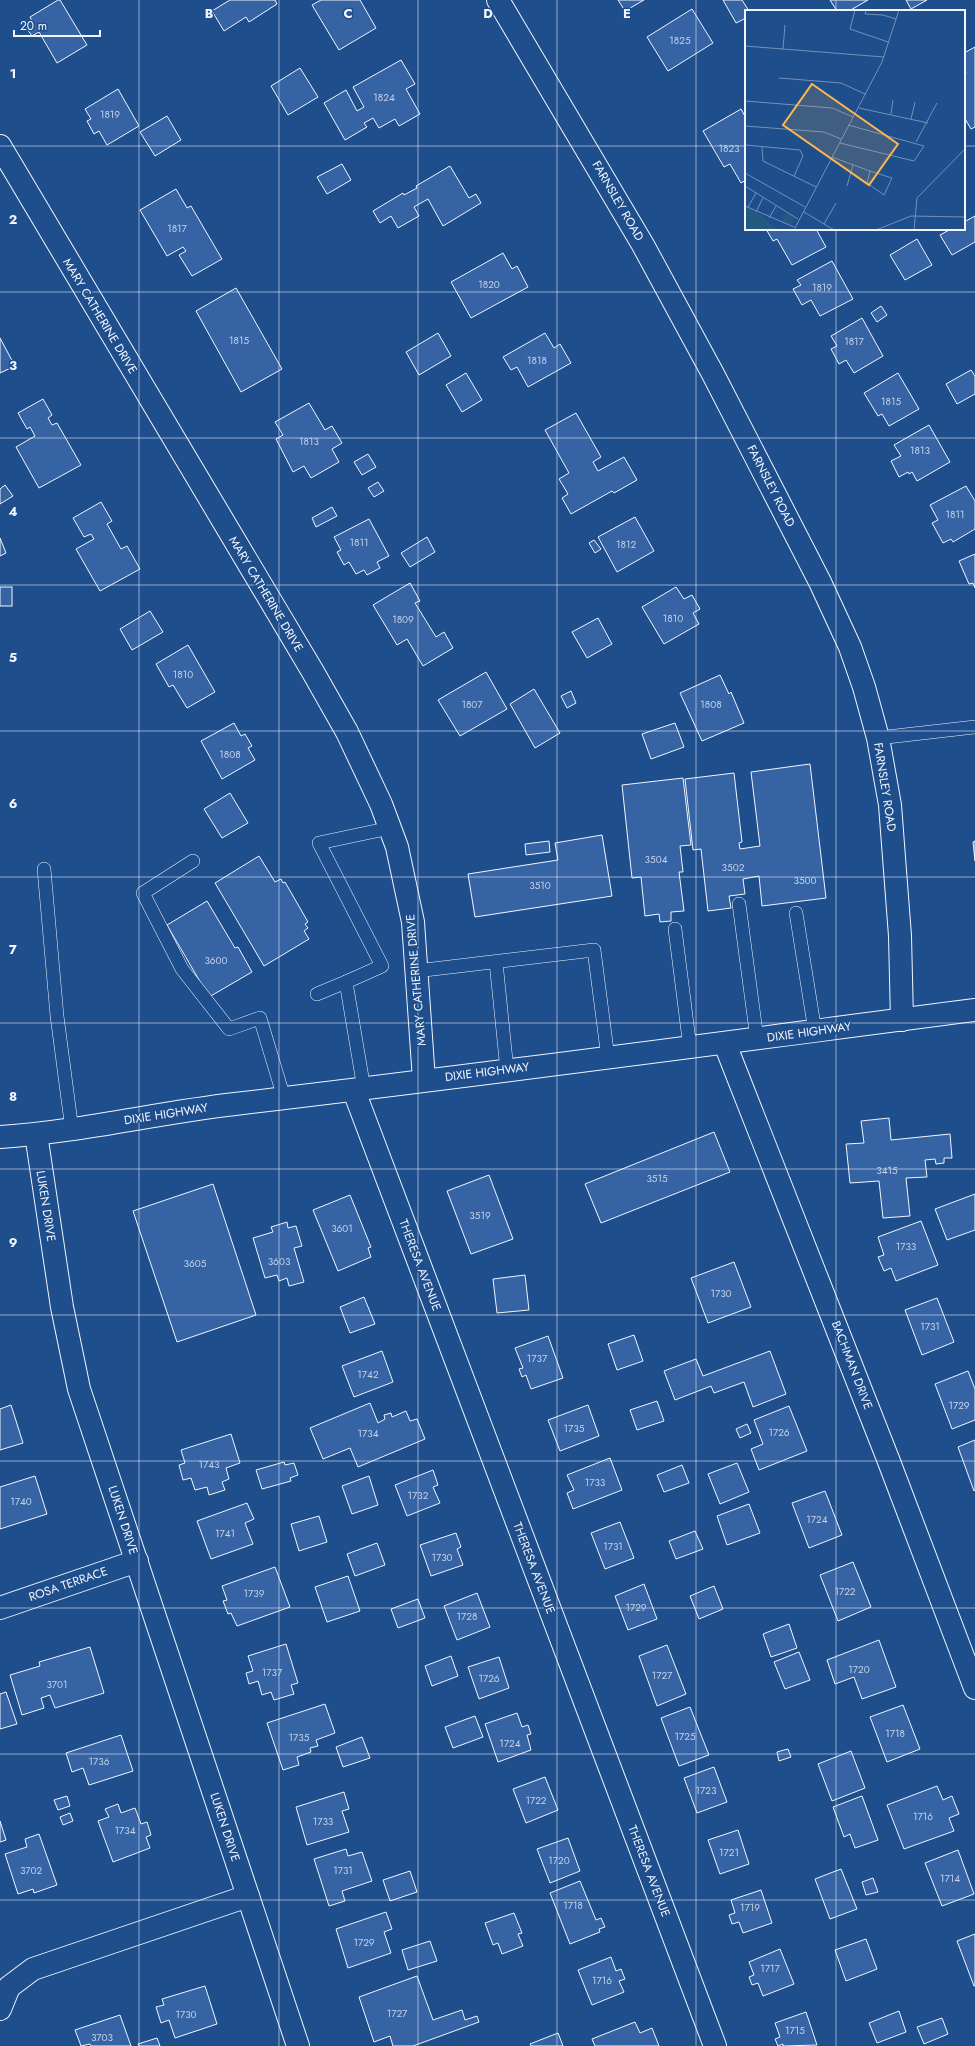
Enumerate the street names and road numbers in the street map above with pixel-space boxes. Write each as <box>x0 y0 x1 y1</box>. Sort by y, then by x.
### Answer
street label: FARNSLEY ROAD <box>588 158 648 244</box>
street label: MARY CATHERINE DRIVE <box>58 255 142 377</box>
street label: FARNSLEY ROAD <box>743 442 799 530</box>
street label: MARY CATHERINE DRIVE <box>224 533 308 655</box>
street label: FARNSLEY ROAD <box>869 741 901 833</box>
street label: MARY CATHERINE DRIVE <box>401 913 431 1047</box>
street label: DIXIE HIGHWAY <box>766 1017 852 1047</box>
street label: DIXIE HIGHWAY <box>444 1058 530 1086</box>
street label: DIXIE HIGHWAY <box>123 1098 210 1130</box>
street label: LUKEN DRIVE <box>32 1169 60 1243</box>
street label: THERESA AVENUE <box>394 1217 446 1313</box>
street label: BACHMAN DRIVE <box>827 1318 877 1412</box>
street label: LUKEN DRIVE <box>103 1483 143 1557</box>
street label: THERESA AVENUE <box>508 1520 560 1616</box>
street label: ROSA TERRACE <box>26 1562 110 1606</box>
street label: LUKEN DRIVE <box>205 1790 245 1864</box>
street label: THERESA AVENUE <box>623 1823 675 1919</box>

